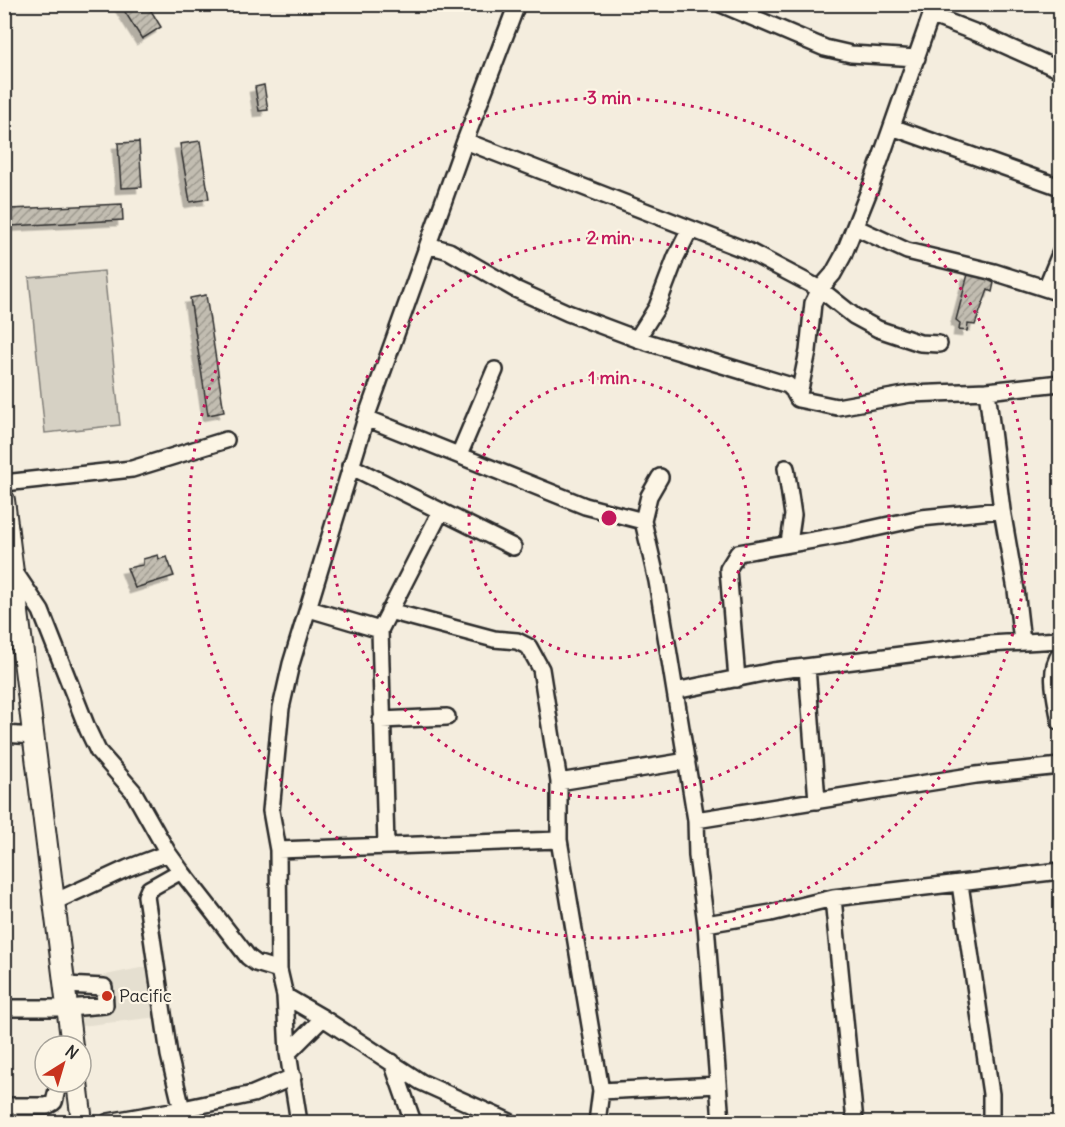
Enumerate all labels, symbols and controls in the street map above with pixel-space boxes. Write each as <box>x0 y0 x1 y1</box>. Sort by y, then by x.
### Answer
text: 3 min <box>587 86 632 109</box>
text: 2 min <box>587 226 632 249</box>
text: 1 min <box>588 366 630 389</box>
centre of rings <box>599 508 619 528</box>
place label: Pacific <box>119 984 172 1007</box>
marker: Pacific <box>100 989 114 1003</box>
north arrow <box>33 1034 93 1094</box>
text: N <box>62 1041 82 1063</box>

